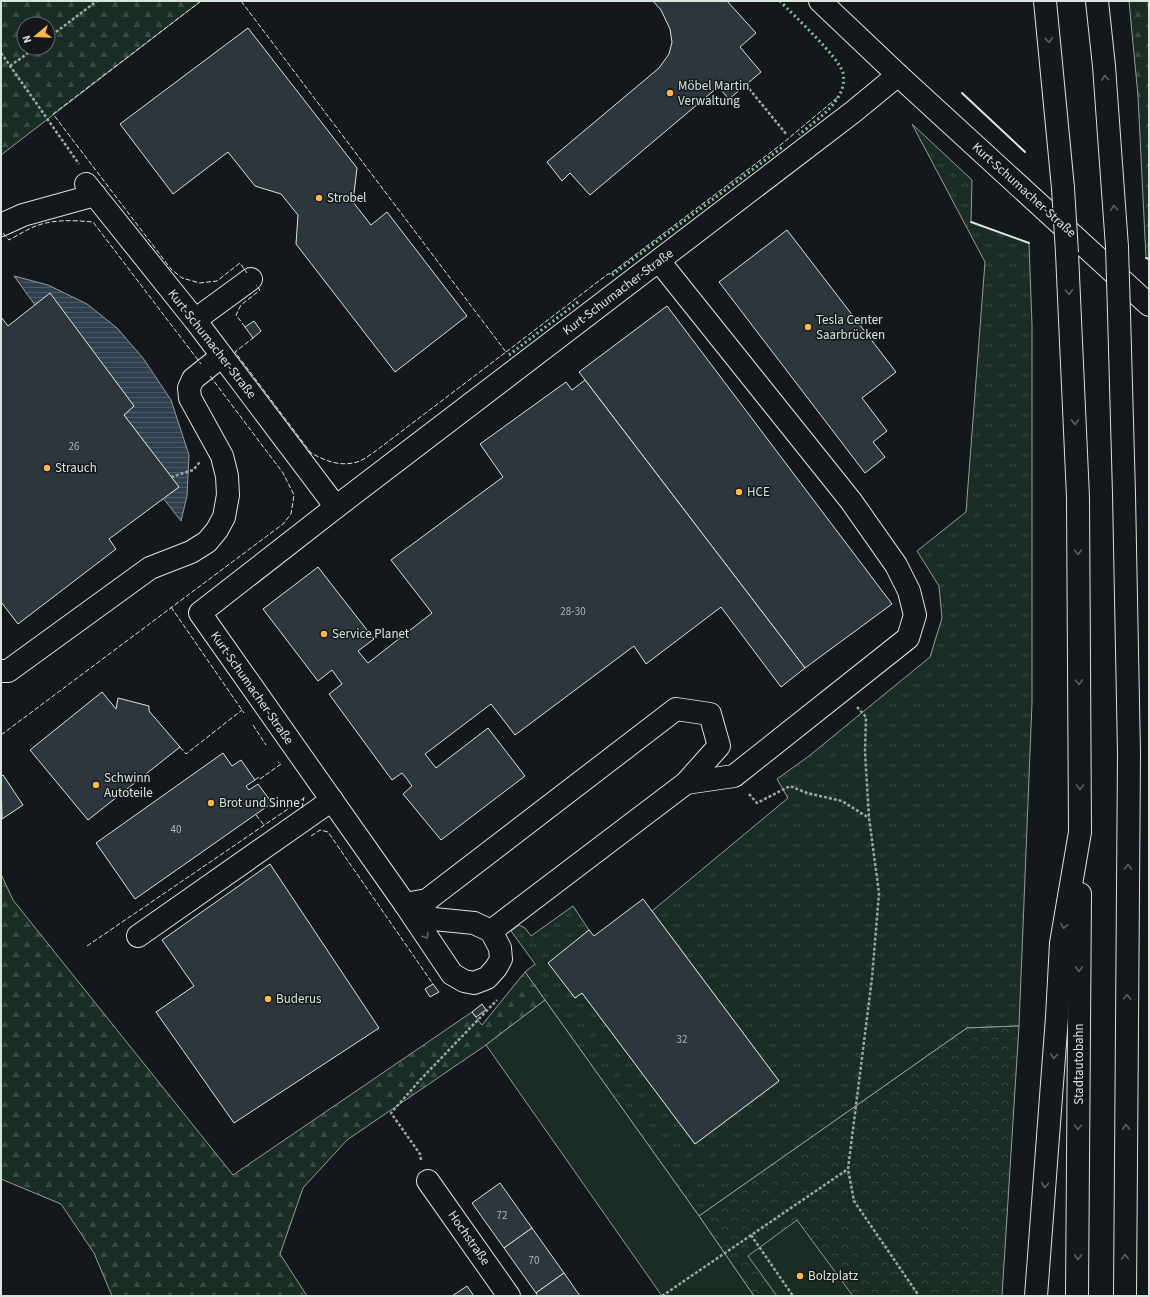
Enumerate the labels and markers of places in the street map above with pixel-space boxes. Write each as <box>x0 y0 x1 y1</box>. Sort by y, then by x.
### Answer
place label: Möbel Martin Verwaltung <box>678 77 749 110</box>
marker: Möbel Martin Verwaltung <box>665 88 675 98</box>
place label: Strobel <box>327 189 366 207</box>
marker: Strobel <box>314 193 324 203</box>
place label: Tesla Center Saarbrücken <box>816 311 885 344</box>
marker: Tesla Center Saarbrücken <box>803 322 813 332</box>
place label: Strauch <box>55 459 97 477</box>
marker: Strauch <box>42 463 52 473</box>
place label: HCE <box>747 483 770 501</box>
marker: HCE <box>734 487 744 497</box>
place label: Service Planet <box>332 625 410 643</box>
marker: Service Planet <box>319 629 329 639</box>
place label: Schwinn Autoteile <box>104 769 153 802</box>
marker: Schwinn Autoteile <box>91 780 101 790</box>
place label: Brot und Sinne <box>219 794 300 812</box>
marker: Brot und Sinne <box>206 798 216 808</box>
place label: Buderus <box>276 990 322 1008</box>
marker: Buderus <box>263 994 273 1004</box>
place label: Bolzplatz <box>808 1267 859 1285</box>
marker: Bolzplatz <box>795 1271 805 1281</box>

